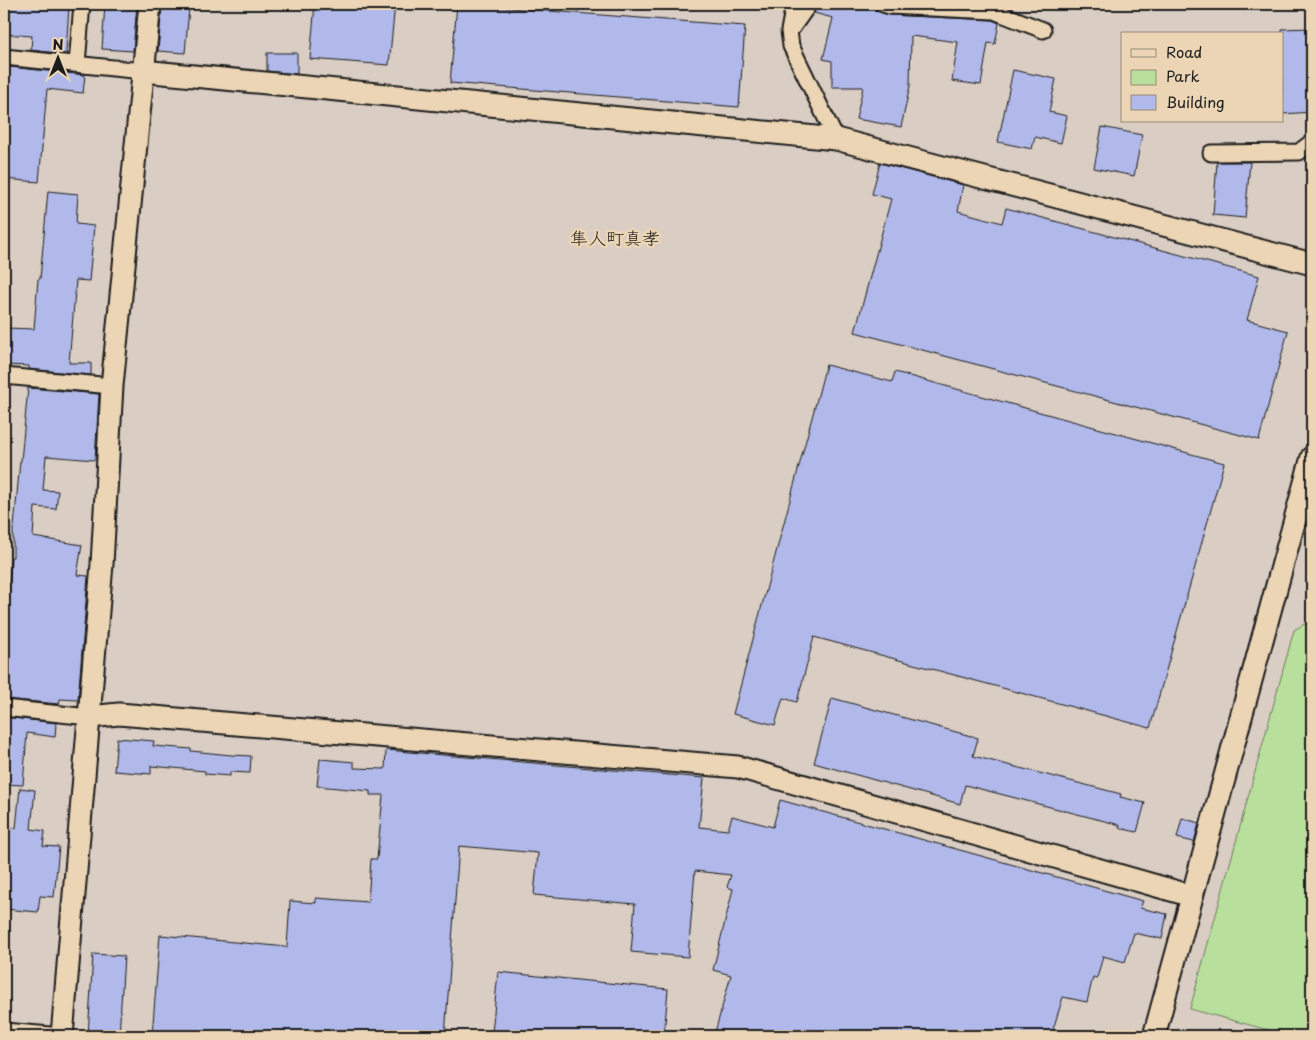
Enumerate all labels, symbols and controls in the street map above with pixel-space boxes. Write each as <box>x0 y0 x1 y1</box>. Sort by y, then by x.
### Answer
north arrow <box>32 32 82 82</box>
legend <box>1121 32 1284 122</box>
text: N <box>52 34 64 55</box>
text: Road <box>1166 40 1202 63</box>
text: Park <box>1166 64 1200 87</box>
text: Building <box>1166 90 1225 113</box>
district label: 隼人町真孝 <box>570 224 660 251</box>

